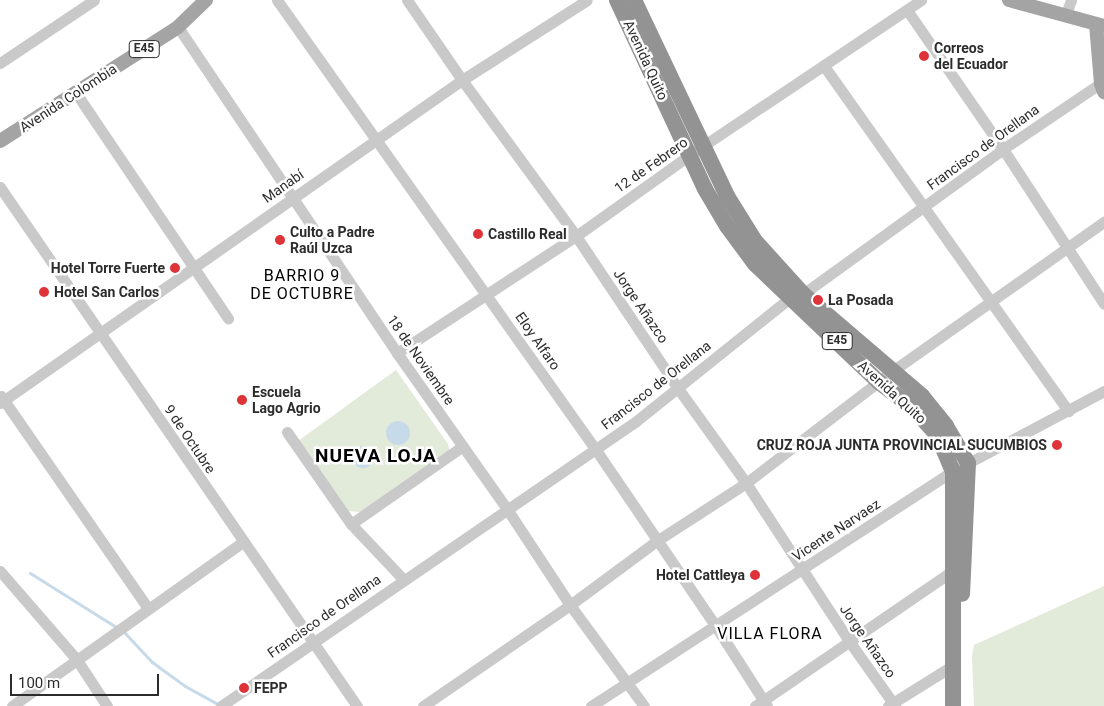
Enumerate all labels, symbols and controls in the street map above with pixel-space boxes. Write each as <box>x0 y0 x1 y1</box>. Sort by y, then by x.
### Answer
street label: Avenida Quito <box>620 17 672 103</box>
road number: E45 <box>128 40 160 59</box>
place label: Correos del Ecuador <box>934 40 1008 72</box>
marker: Correos del Ecuador <box>918 50 930 62</box>
street label: Avenida Colombia <box>16 60 120 136</box>
street label: Francisco de Orellana <box>924 101 1042 193</box>
street label: 12 de Febrero <box>611 134 691 196</box>
street label: Manabí <box>259 166 307 206</box>
place label: Culto a Padre Raúl Uzca <box>290 224 374 256</box>
place label: Castillo Real <box>488 226 567 242</box>
marker: Castillo Real <box>472 228 484 240</box>
marker: Culto a Padre Raúl Uzca <box>274 234 286 246</box>
place label: Hotel Torre Fuerte <box>50 260 165 276</box>
marker: Hotel Torre Fuerte <box>169 262 181 274</box>
district label: BARRIO 9 DE OCTUBRE <box>249 266 355 304</box>
street label: Jorge Añazco <box>610 266 672 346</box>
place label: Hotel San Carlos <box>54 284 159 300</box>
marker: Hotel San Carlos <box>38 286 50 298</box>
place label: La Posada <box>828 292 893 308</box>
marker: La Posada <box>812 294 824 306</box>
street label: Eloy Alfaro <box>512 309 564 373</box>
street label: 18 de Noviembre <box>384 312 458 408</box>
road number: E45 <box>821 332 853 351</box>
street label: Francisco de Orellana <box>598 337 714 433</box>
street label: Avenida Quito <box>854 357 930 427</box>
place label: Escuela Lago Agrio <box>252 384 321 417</box>
marker: Escuela Lago Agrio <box>236 394 248 406</box>
street label: 9 de Octubre <box>161 401 219 477</box>
place label: CRUZ ROJA JUNTA PROVINCIAL SUCUMBIOS <box>757 437 1047 453</box>
marker: CRUZ ROJA JUNTA PROVINCIAL SUCUMBIOS <box>1051 439 1063 451</box>
district label: NUEVA LOJA <box>314 445 438 467</box>
street label: Vicente Narvaez <box>789 495 883 565</box>
place label: Hotel Cattleya <box>656 567 745 583</box>
marker: Hotel Cattleya <box>749 569 761 581</box>
street label: Francisco de Orellana <box>264 571 384 661</box>
street label: Jorge Añazco <box>837 601 899 681</box>
district label: VILLA FLORA <box>716 624 824 644</box>
scale bar <box>12 664 161 696</box>
text: 100 m <box>18 674 60 692</box>
place label: FEPP <box>254 680 288 696</box>
marker: FEPP <box>238 682 250 694</box>

